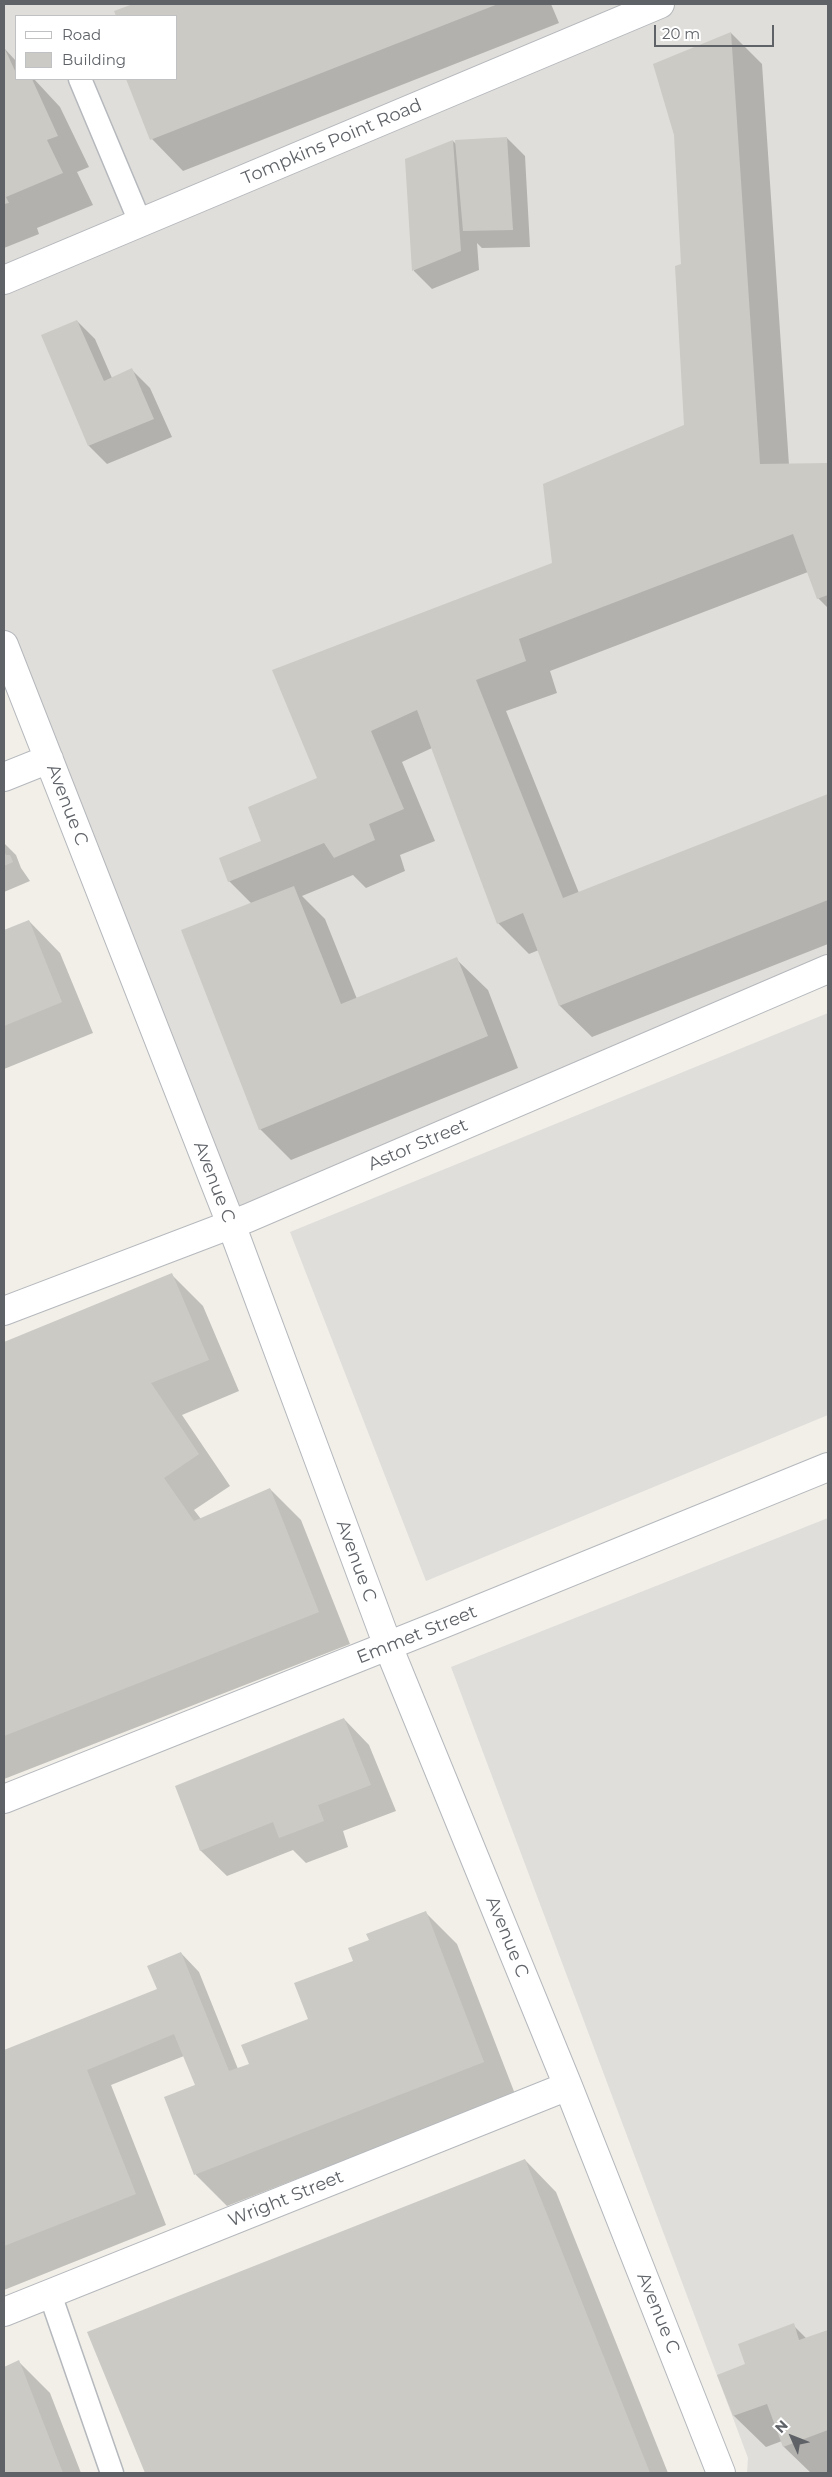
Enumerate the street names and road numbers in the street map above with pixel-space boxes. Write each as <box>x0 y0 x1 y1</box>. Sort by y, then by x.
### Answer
street label: Tompkins Point Road <box>239 94 425 190</box>
street label: Avenue C <box>42 761 92 849</box>
street label: Astor Street <box>365 1114 471 1176</box>
street label: Avenue C <box>189 1138 239 1226</box>
street label: Avenue C <box>331 1517 381 1605</box>
street label: Emmet Street <box>354 1601 480 1669</box>
street label: Avenue C <box>481 1893 533 1981</box>
street label: Wright Street <box>225 2166 347 2232</box>
street label: Avenue C <box>632 2269 684 2357</box>

